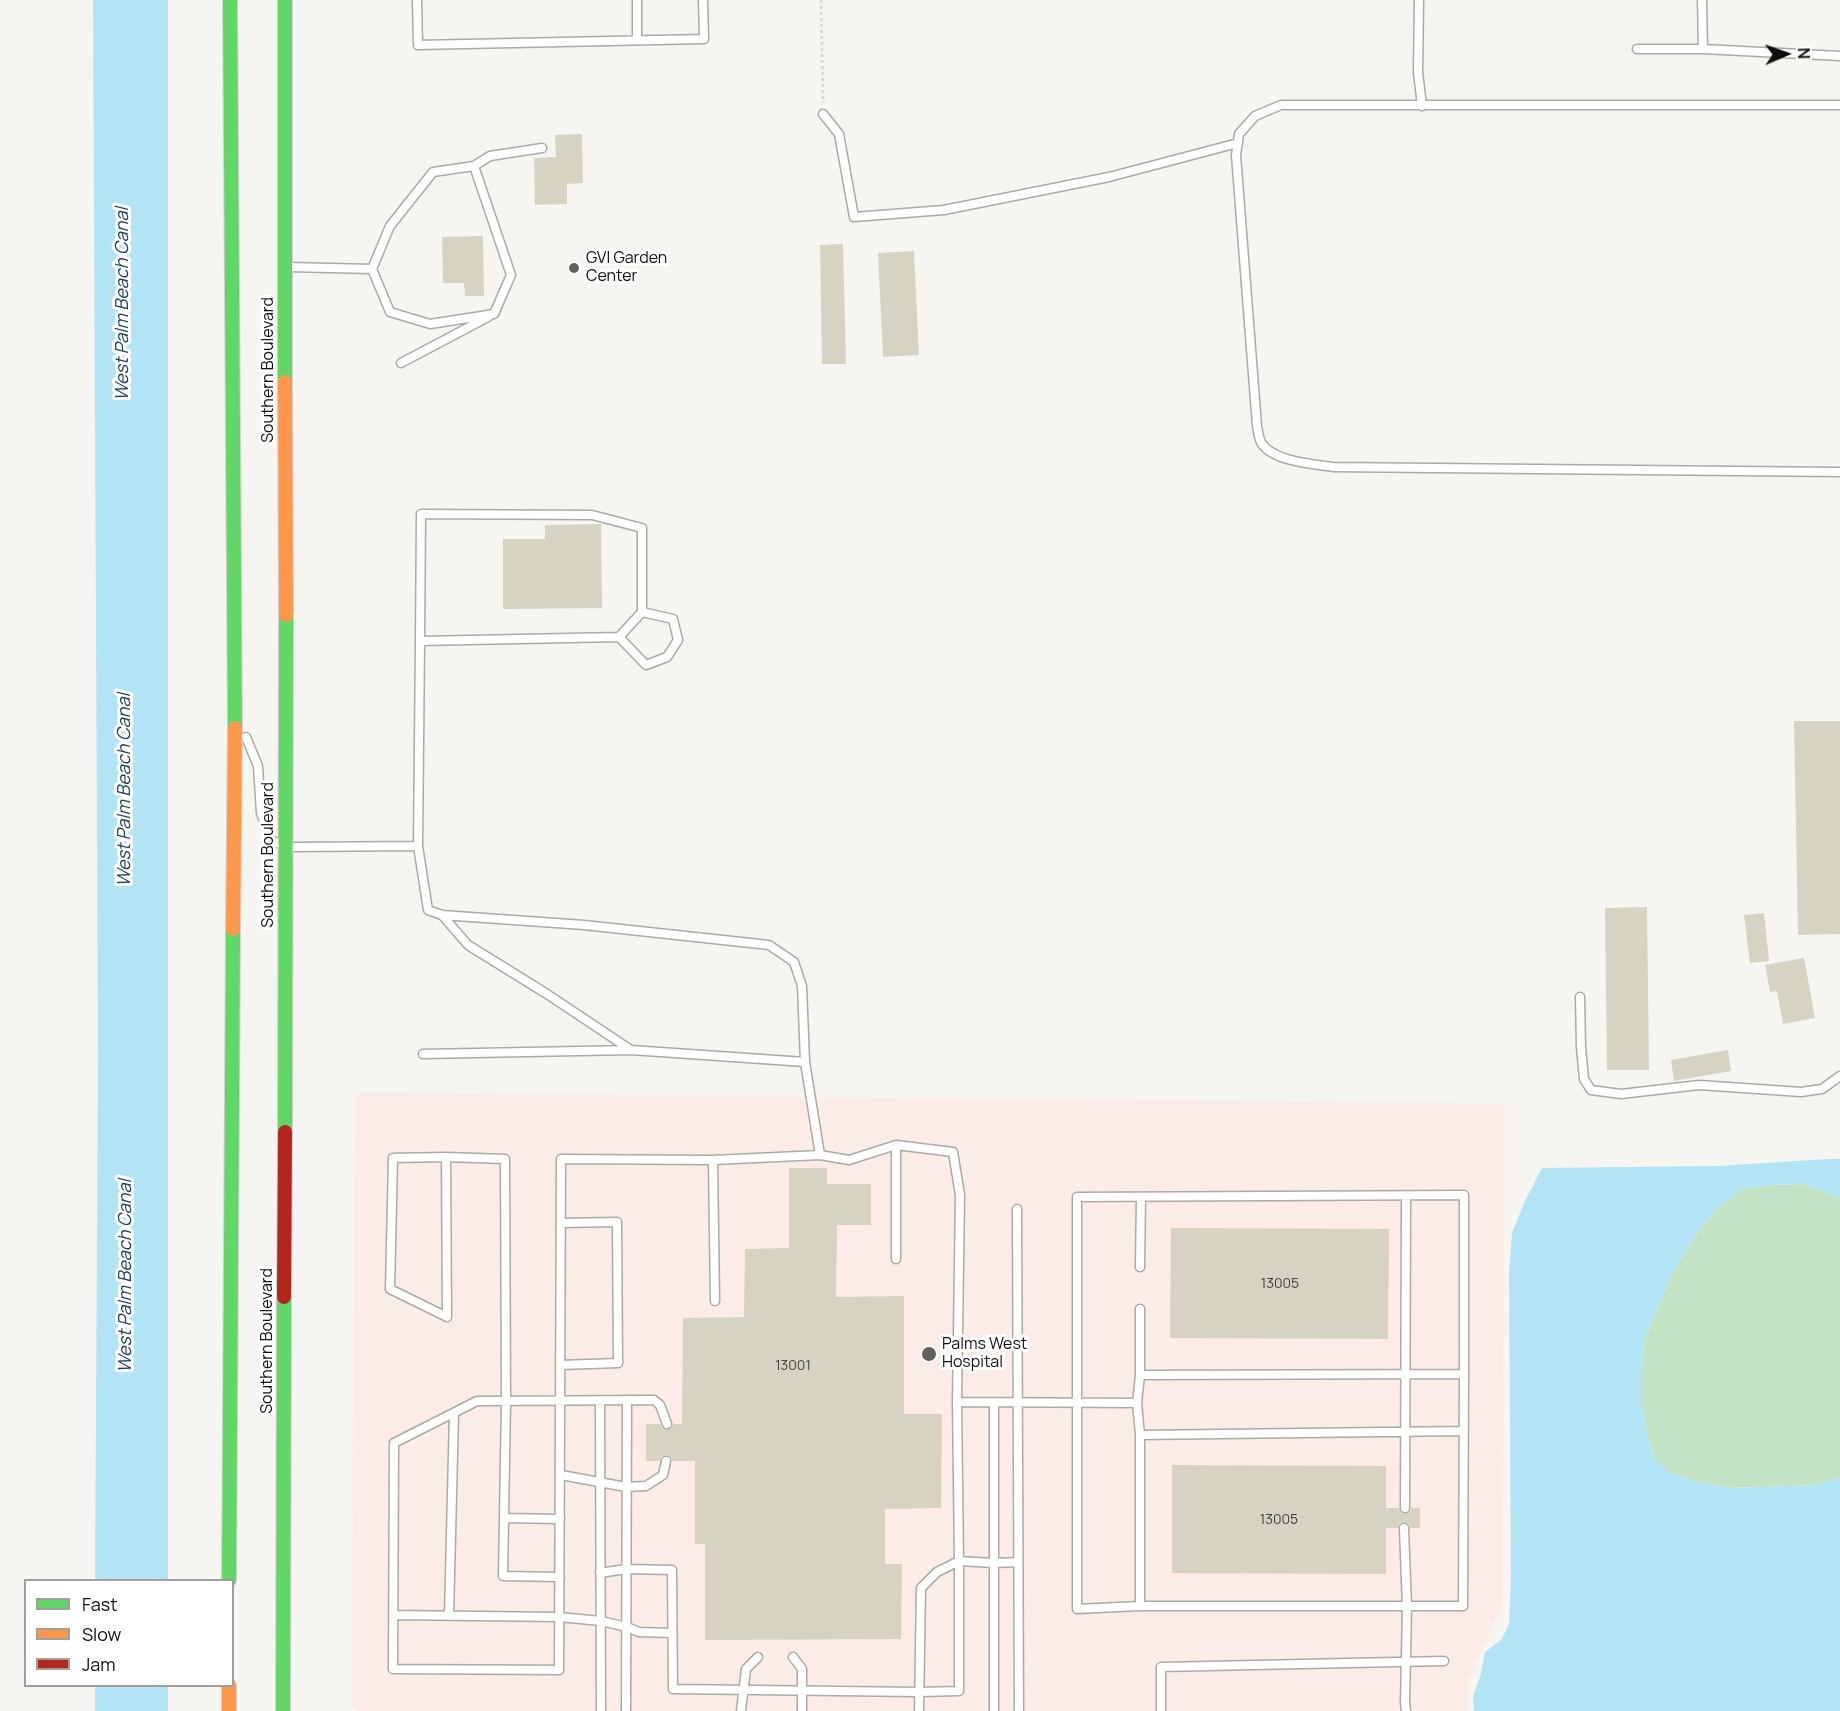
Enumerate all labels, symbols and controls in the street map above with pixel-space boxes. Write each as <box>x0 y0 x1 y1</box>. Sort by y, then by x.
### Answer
north arrow <box>1756 24 1816 84</box>
text: N <box>1793 47 1815 60</box>
water label: West Palm Beach Canal <box>112 207 134 401</box>
place label: GVI Garden Center <box>586 249 667 287</box>
marker: GVI Garden Center <box>567 261 581 275</box>
street label: Southern Boulevard <box>259 297 279 443</box>
water label: West Palm Beach Canal <box>114 693 136 887</box>
street label: Southern Boulevard <box>259 782 279 928</box>
water label: West Palm Beach Canal <box>115 1179 137 1373</box>
street label: Southern Boulevard <box>258 1268 278 1414</box>
house number: 13005 <box>1261 1276 1299 1292</box>
place label: Palms West Hospital <box>942 1335 1027 1373</box>
marker: Palms West Hospital <box>920 1345 938 1363</box>
house number: 13001 <box>775 1358 811 1374</box>
house number: 13005 <box>1260 1512 1298 1528</box>
legend <box>24 1579 234 1687</box>
text: Fast <box>82 1592 117 1616</box>
text: Slow <box>82 1622 121 1646</box>
text: Jam <box>82 1652 116 1676</box>

